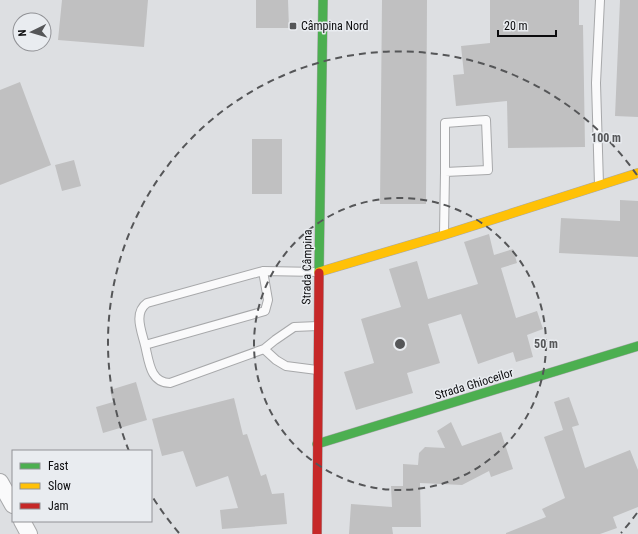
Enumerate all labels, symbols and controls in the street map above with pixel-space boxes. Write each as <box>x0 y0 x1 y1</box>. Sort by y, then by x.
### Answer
north arrow <box>12 12 52 52</box>
scale bar <box>498 12 556 38</box>
place label: Câmpina Nord <box>301 19 369 33</box>
text: 20 m <box>504 19 528 33</box>
marker: Câmpina Nord <box>288 21 298 31</box>
text: N <box>16 29 29 37</box>
text: 100 m <box>591 131 621 145</box>
street label: Strada Câmpina <box>299 229 315 305</box>
centre of rings <box>393 337 407 351</box>
text: 50 m <box>534 337 558 351</box>
street label: Strada Ghioceilor <box>433 365 515 403</box>
legend <box>12 450 152 522</box>
text: Fast <box>48 459 69 473</box>
text: Slow <box>48 479 71 493</box>
text: Jam <box>48 499 69 513</box>

